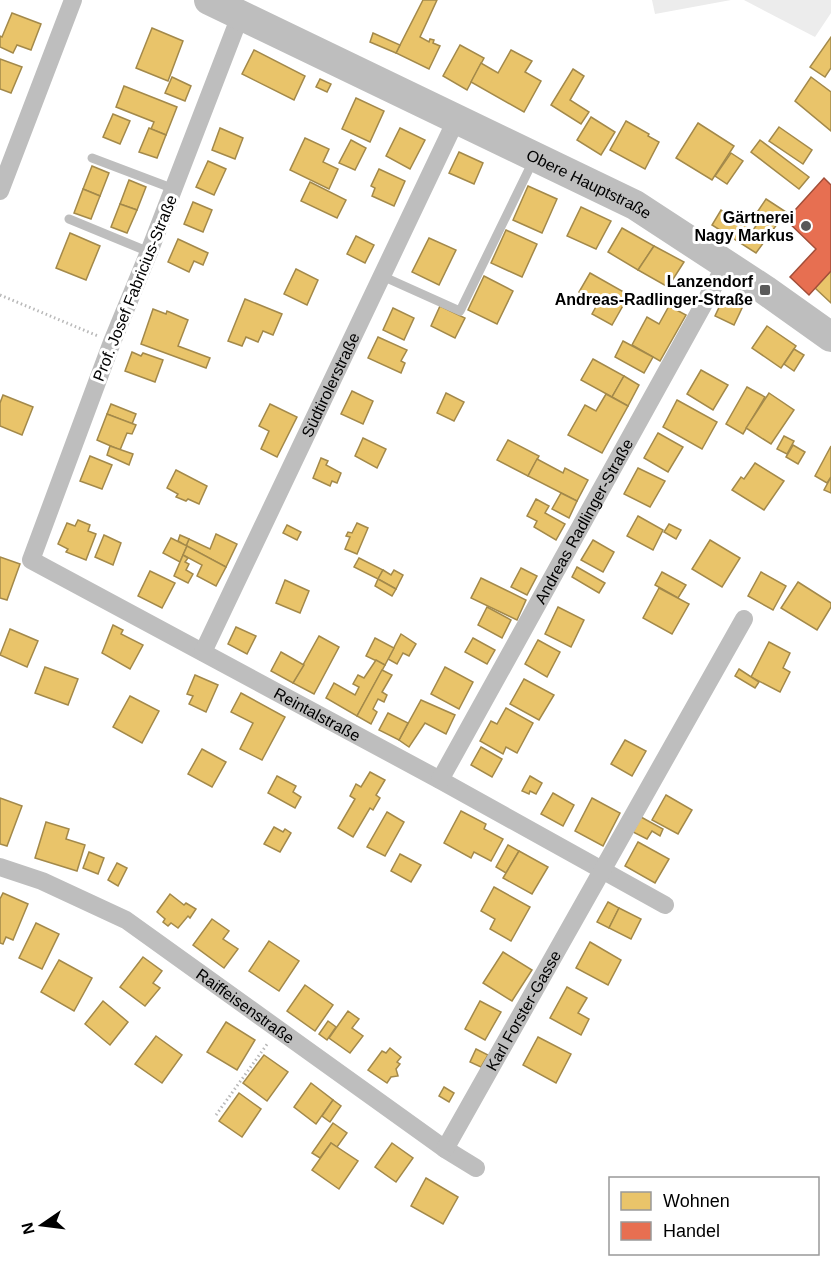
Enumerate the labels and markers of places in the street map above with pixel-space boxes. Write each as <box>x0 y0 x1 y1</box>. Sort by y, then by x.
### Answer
place label: Gärtnerei Nagy Markus <box>694 209 794 244</box>
marker: Gärtnerei Nagy Markus <box>799 219 813 233</box>
place label: Lanzendorf Andreas-Radlinger-Straße <box>555 273 754 308</box>
marker: Lanzendorf Andreas-Radlinger-Straße <box>758 283 772 297</box>

